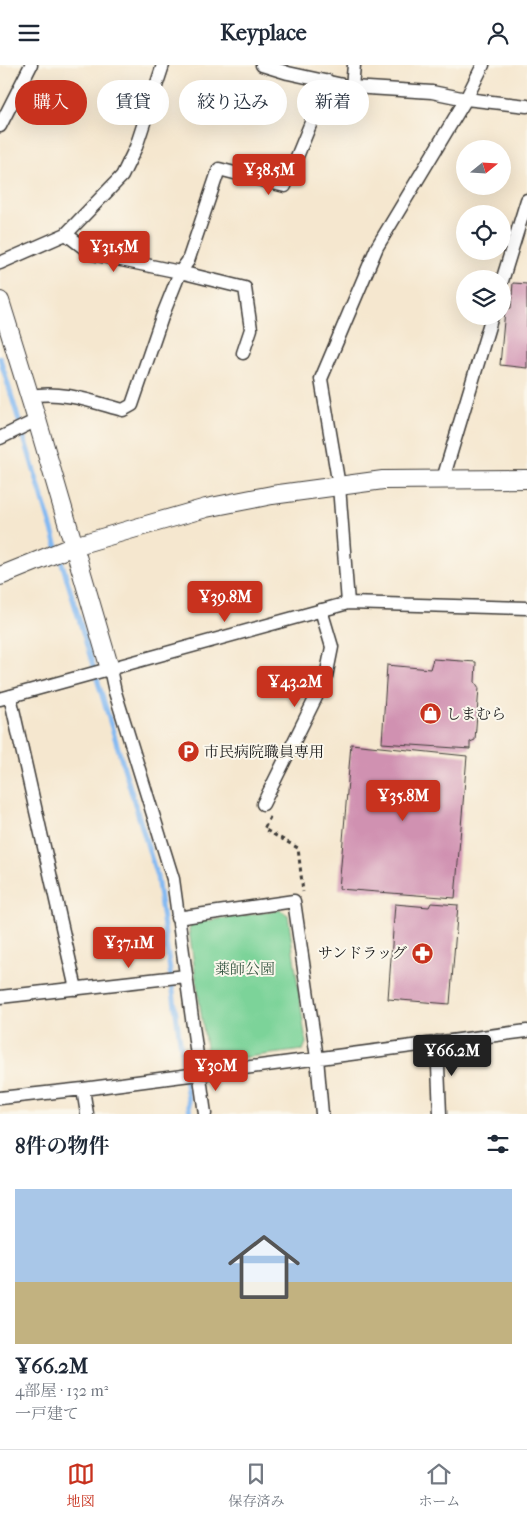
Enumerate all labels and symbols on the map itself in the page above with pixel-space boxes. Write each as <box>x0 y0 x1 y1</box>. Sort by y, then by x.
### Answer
north arrow <box>456 140 511 195</box>
pin: ¥38.5M <box>228 153 310 196</box>
pin: ¥31.5M <box>73 231 155 273</box>
pin: ¥39.8M <box>184 581 266 623</box>
pin: ¥43.2M <box>254 665 336 708</box>
shop icon: しまむら <box>418 702 442 726</box>
place label: しまむら <box>446 705 506 723</box>
parking icon: 市民病院職員専用 <box>176 740 200 764</box>
place label: 市民病院職員専用 <box>204 743 324 761</box>
pin: ¥35.8M <box>362 779 444 822</box>
pin: ¥37.1M <box>88 927 170 969</box>
pharmacy icon: サンドラッグ <box>411 941 435 965</box>
place label: サンドラッグ <box>318 944 407 962</box>
park label: 薬師公園 <box>215 960 275 978</box>
pin: ¥66.2M <box>411 1035 493 1077</box>
pin: ¥30M <box>186 1049 246 1092</box>

